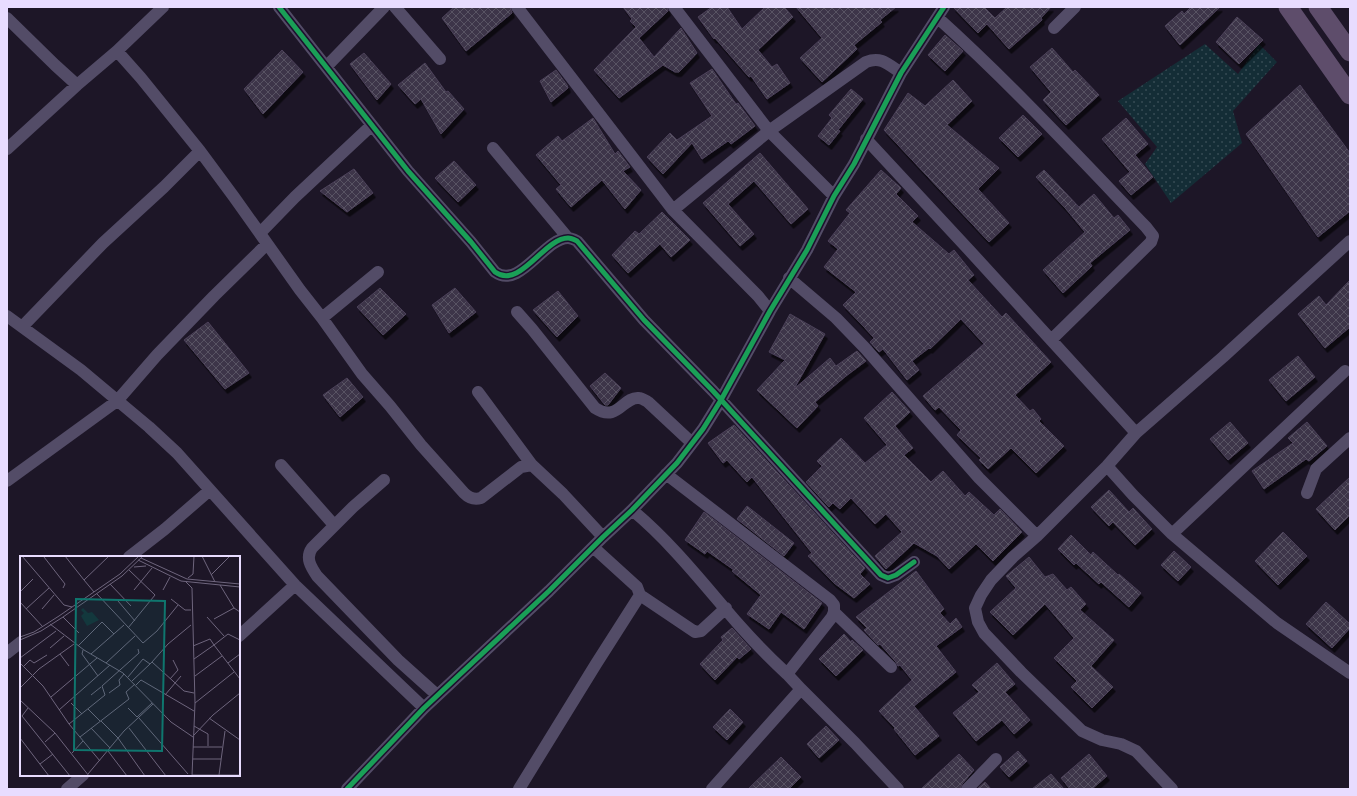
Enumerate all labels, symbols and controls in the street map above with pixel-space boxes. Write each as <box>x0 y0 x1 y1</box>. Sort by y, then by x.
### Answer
inset map <box>20 556 240 776</box>

